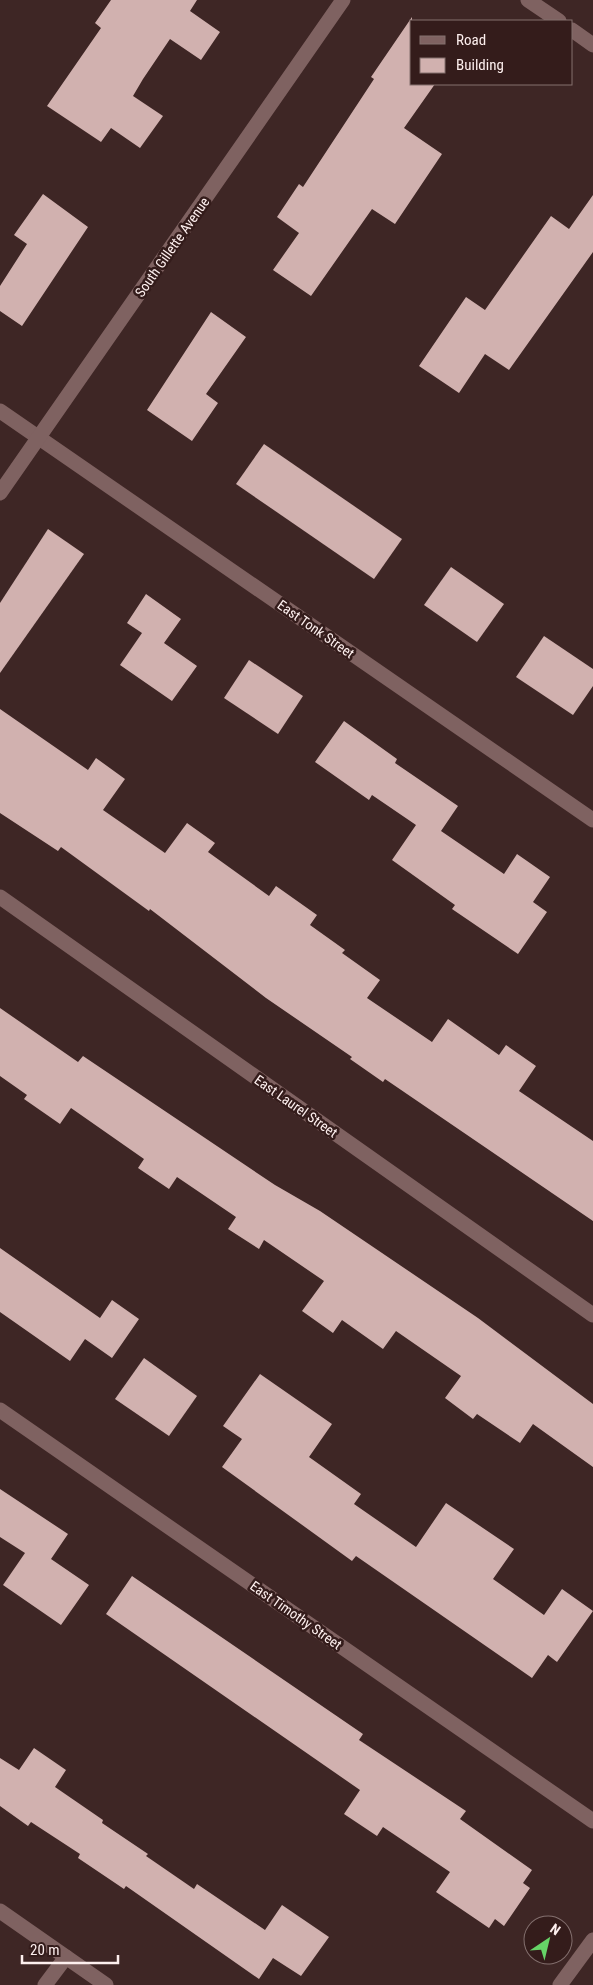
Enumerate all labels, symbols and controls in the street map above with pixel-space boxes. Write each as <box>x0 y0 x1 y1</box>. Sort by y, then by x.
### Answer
legend <box>410 20 573 85</box>
text: Road <box>456 31 486 49</box>
text: Building <box>456 56 504 74</box>
street label: South Gillette Avenue <box>132 194 213 300</box>
street label: East Tonk Street <box>275 597 357 661</box>
street label: East Laurel Street <box>251 1071 341 1141</box>
street label: East Timothy Street <box>247 1577 345 1653</box>
north arrow <box>523 1915 573 1965</box>
text: N <box>547 1920 564 1938</box>
scale bar <box>22 1932 119 1964</box>
text: 20 m <box>30 1941 60 1959</box>

